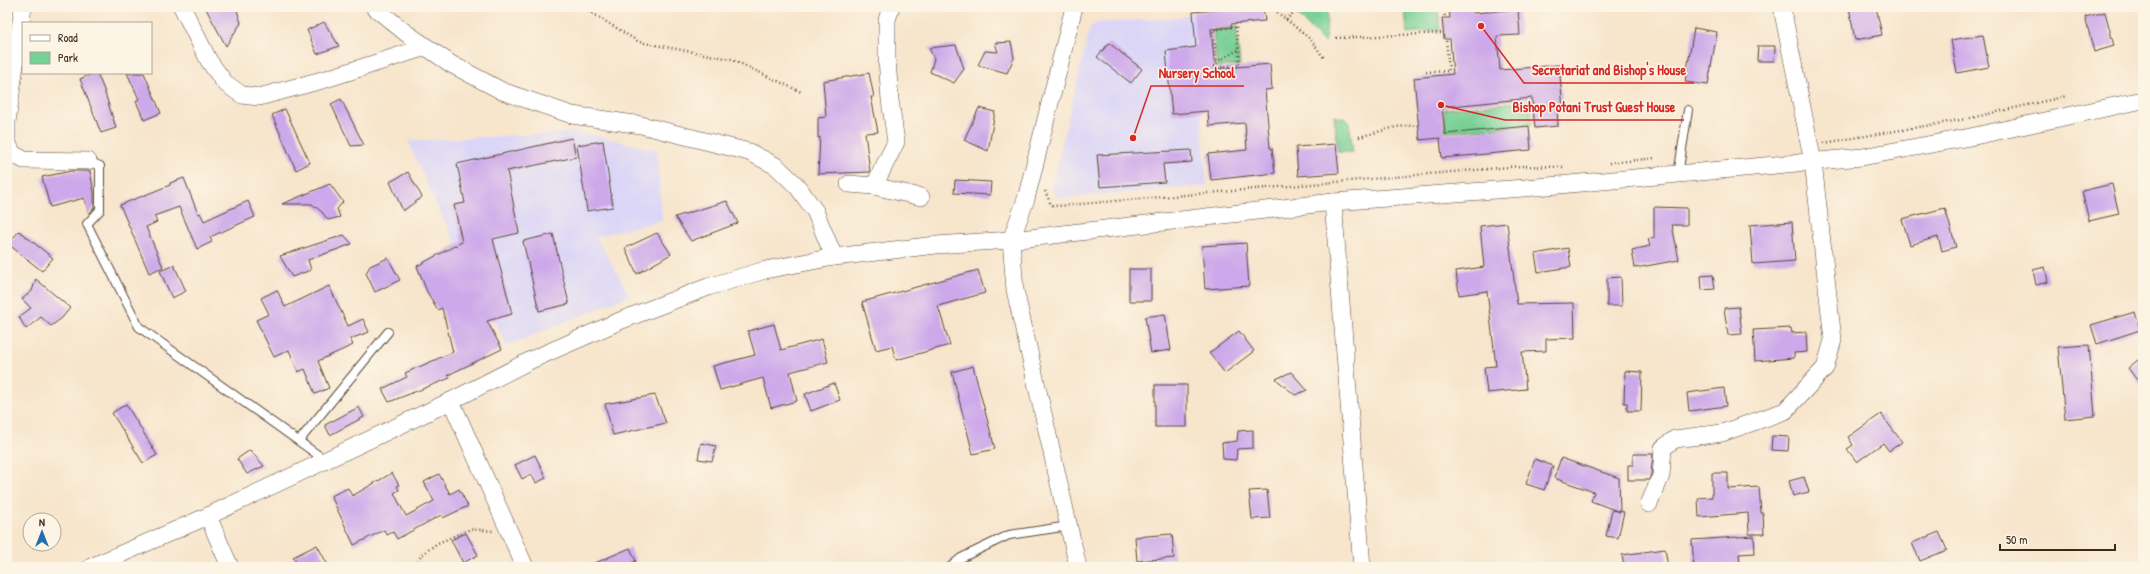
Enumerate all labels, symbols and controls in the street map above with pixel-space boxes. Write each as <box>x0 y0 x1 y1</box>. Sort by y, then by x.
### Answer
legend <box>22 22 152 74</box>
text: Road <box>58 29 78 46</box>
text: Park <box>58 49 78 66</box>
callout: Secretariat and Bishop's House <box>1524 57 1694 83</box>
callout: Nursery School <box>1151 60 1244 86</box>
text: Secretariat and Bishop's House <box>1532 60 1686 81</box>
text: Nursery School <box>1159 63 1236 84</box>
callout: Bishop Potani Trust Guest House <box>1505 94 1684 120</box>
text: Bishop Potani Trust Guest House <box>1513 97 1676 118</box>
north arrow <box>22 512 62 552</box>
text: N <box>39 515 45 529</box>
scale bar <box>2000 526 2115 552</box>
text: 50 m <box>2006 531 2027 548</box>

